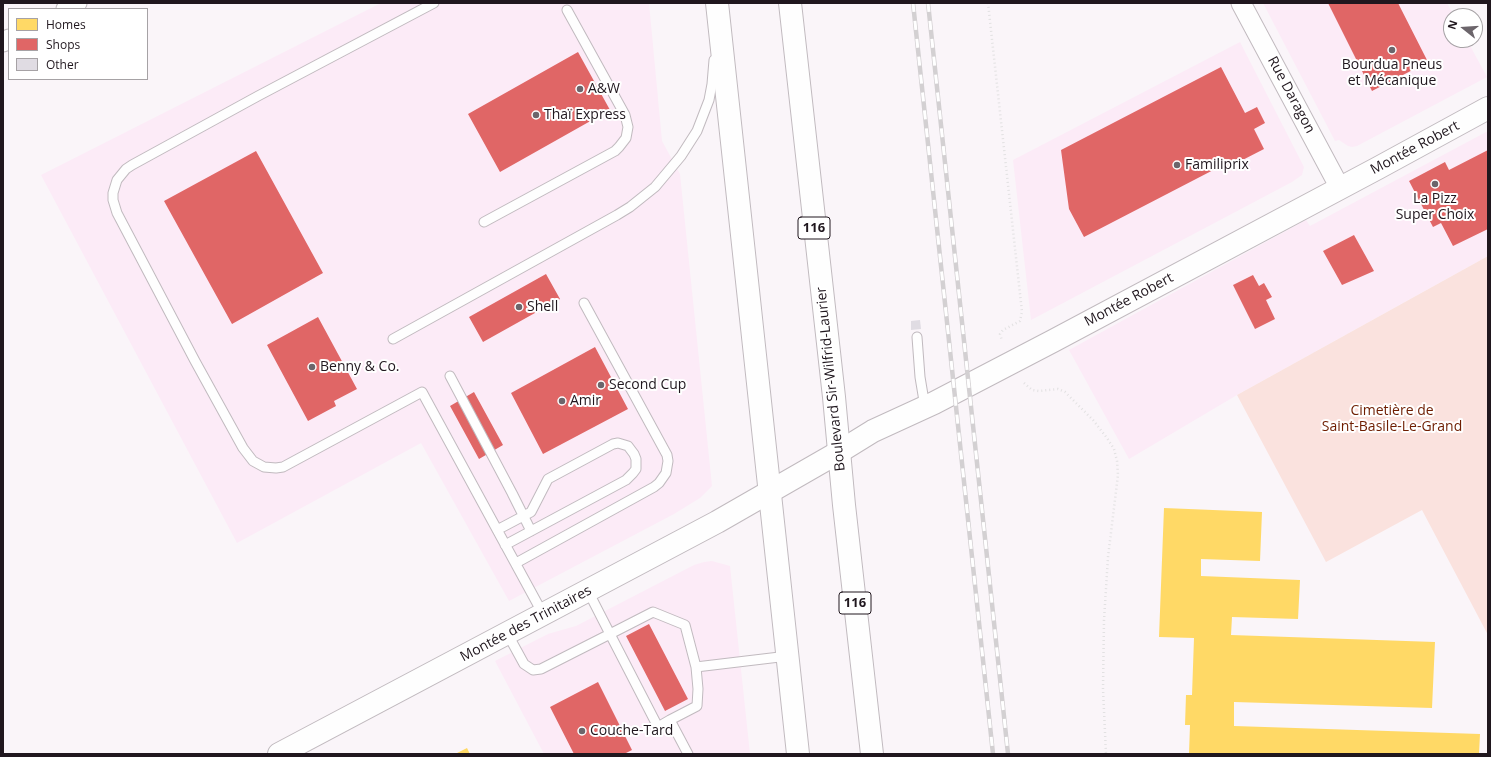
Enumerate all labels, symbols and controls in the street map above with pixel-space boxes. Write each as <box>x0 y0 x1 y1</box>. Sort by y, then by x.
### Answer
legend <box>8 8 148 80</box>
north arrow <box>1443 8 1483 48</box>
text: Homes <box>46 16 86 33</box>
text: N <box>1444 18 1460 31</box>
text: Shops <box>46 36 80 53</box>
marker: Bourdua Pneus et Mécanique <box>1387 45 1397 55</box>
street label: Rue Daragon <box>1264 54 1318 136</box>
text: Other <box>46 56 79 73</box>
place label: Bourdua Pneus et Mécanique <box>1342 57 1442 90</box>
place label: A&W <box>588 81 620 97</box>
marker: A&W <box>575 84 585 94</box>
place label: Thaï Express <box>544 107 626 123</box>
marker: Thaï Express <box>531 110 541 120</box>
street label: Montée Robert <box>1368 118 1462 178</box>
place label: Familiprix <box>1185 157 1249 173</box>
marker: Familiprix <box>1172 160 1182 170</box>
marker: La Pizz Super Choix <box>1430 179 1440 189</box>
place label: La Pizz Super Choix <box>1396 191 1474 224</box>
road number: 116 <box>798 217 830 239</box>
street label: Montée Robert <box>1082 270 1176 330</box>
street label: Boulevard Sir-Wilfrid-Laurier <box>813 286 849 472</box>
place label: Shell <box>527 299 558 315</box>
marker: Shell <box>514 302 524 312</box>
place label: Benny & Co. <box>320 359 399 375</box>
marker: Benny & Co. <box>307 362 317 372</box>
place label: Second Cup <box>609 377 686 393</box>
marker: Second Cup <box>596 380 606 390</box>
place label: Amir <box>570 393 601 409</box>
marker: Amir <box>557 396 567 406</box>
park label: Cimetière de Saint-Basile-Le-Grand <box>1322 403 1462 436</box>
street label: Montée des Trinitaires <box>457 582 595 666</box>
road number: 116 <box>839 592 871 614</box>
place label: Couche-Tard <box>590 723 673 739</box>
marker: Couche-Tard <box>577 726 587 736</box>

